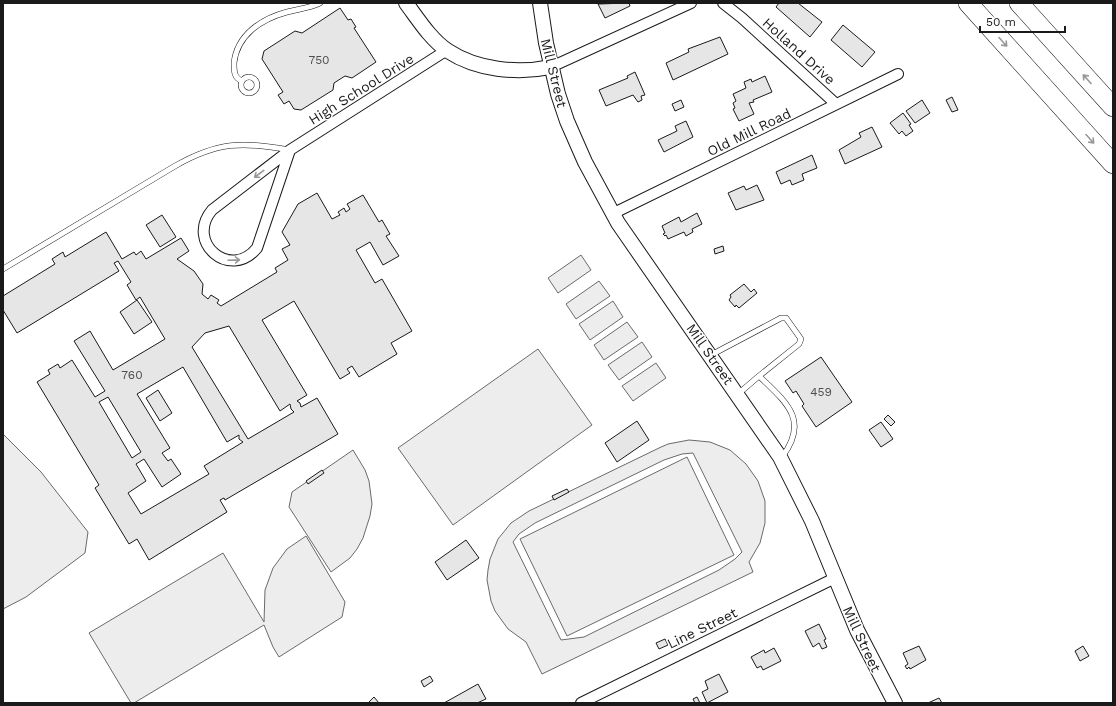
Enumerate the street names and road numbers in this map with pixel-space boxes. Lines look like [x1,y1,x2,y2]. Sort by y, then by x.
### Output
street label: Holland Drive [759,14,839,88]
street label: Mill Street [538,37,570,109]
street label: High School Drive [306,50,416,128]
street label: Old Mill Road [705,105,793,159]
street label: Mill Street [683,320,737,388]
street label: Line Street [664,604,740,652]
street label: Mill Street [840,604,884,675]

